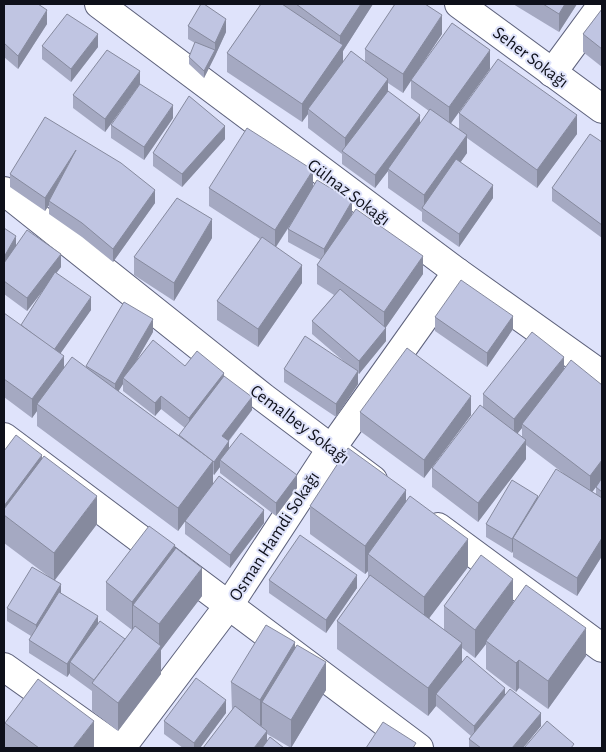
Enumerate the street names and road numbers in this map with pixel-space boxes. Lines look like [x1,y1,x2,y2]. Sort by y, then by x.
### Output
street label: Seher Sokağı [489,24,571,92]
street label: Gülnaz Sokağı [304,156,393,230]
street label: Cemalbey Sokağı [246,382,352,468]
street label: Osman Hamdi Sokağı [226,469,323,604]

